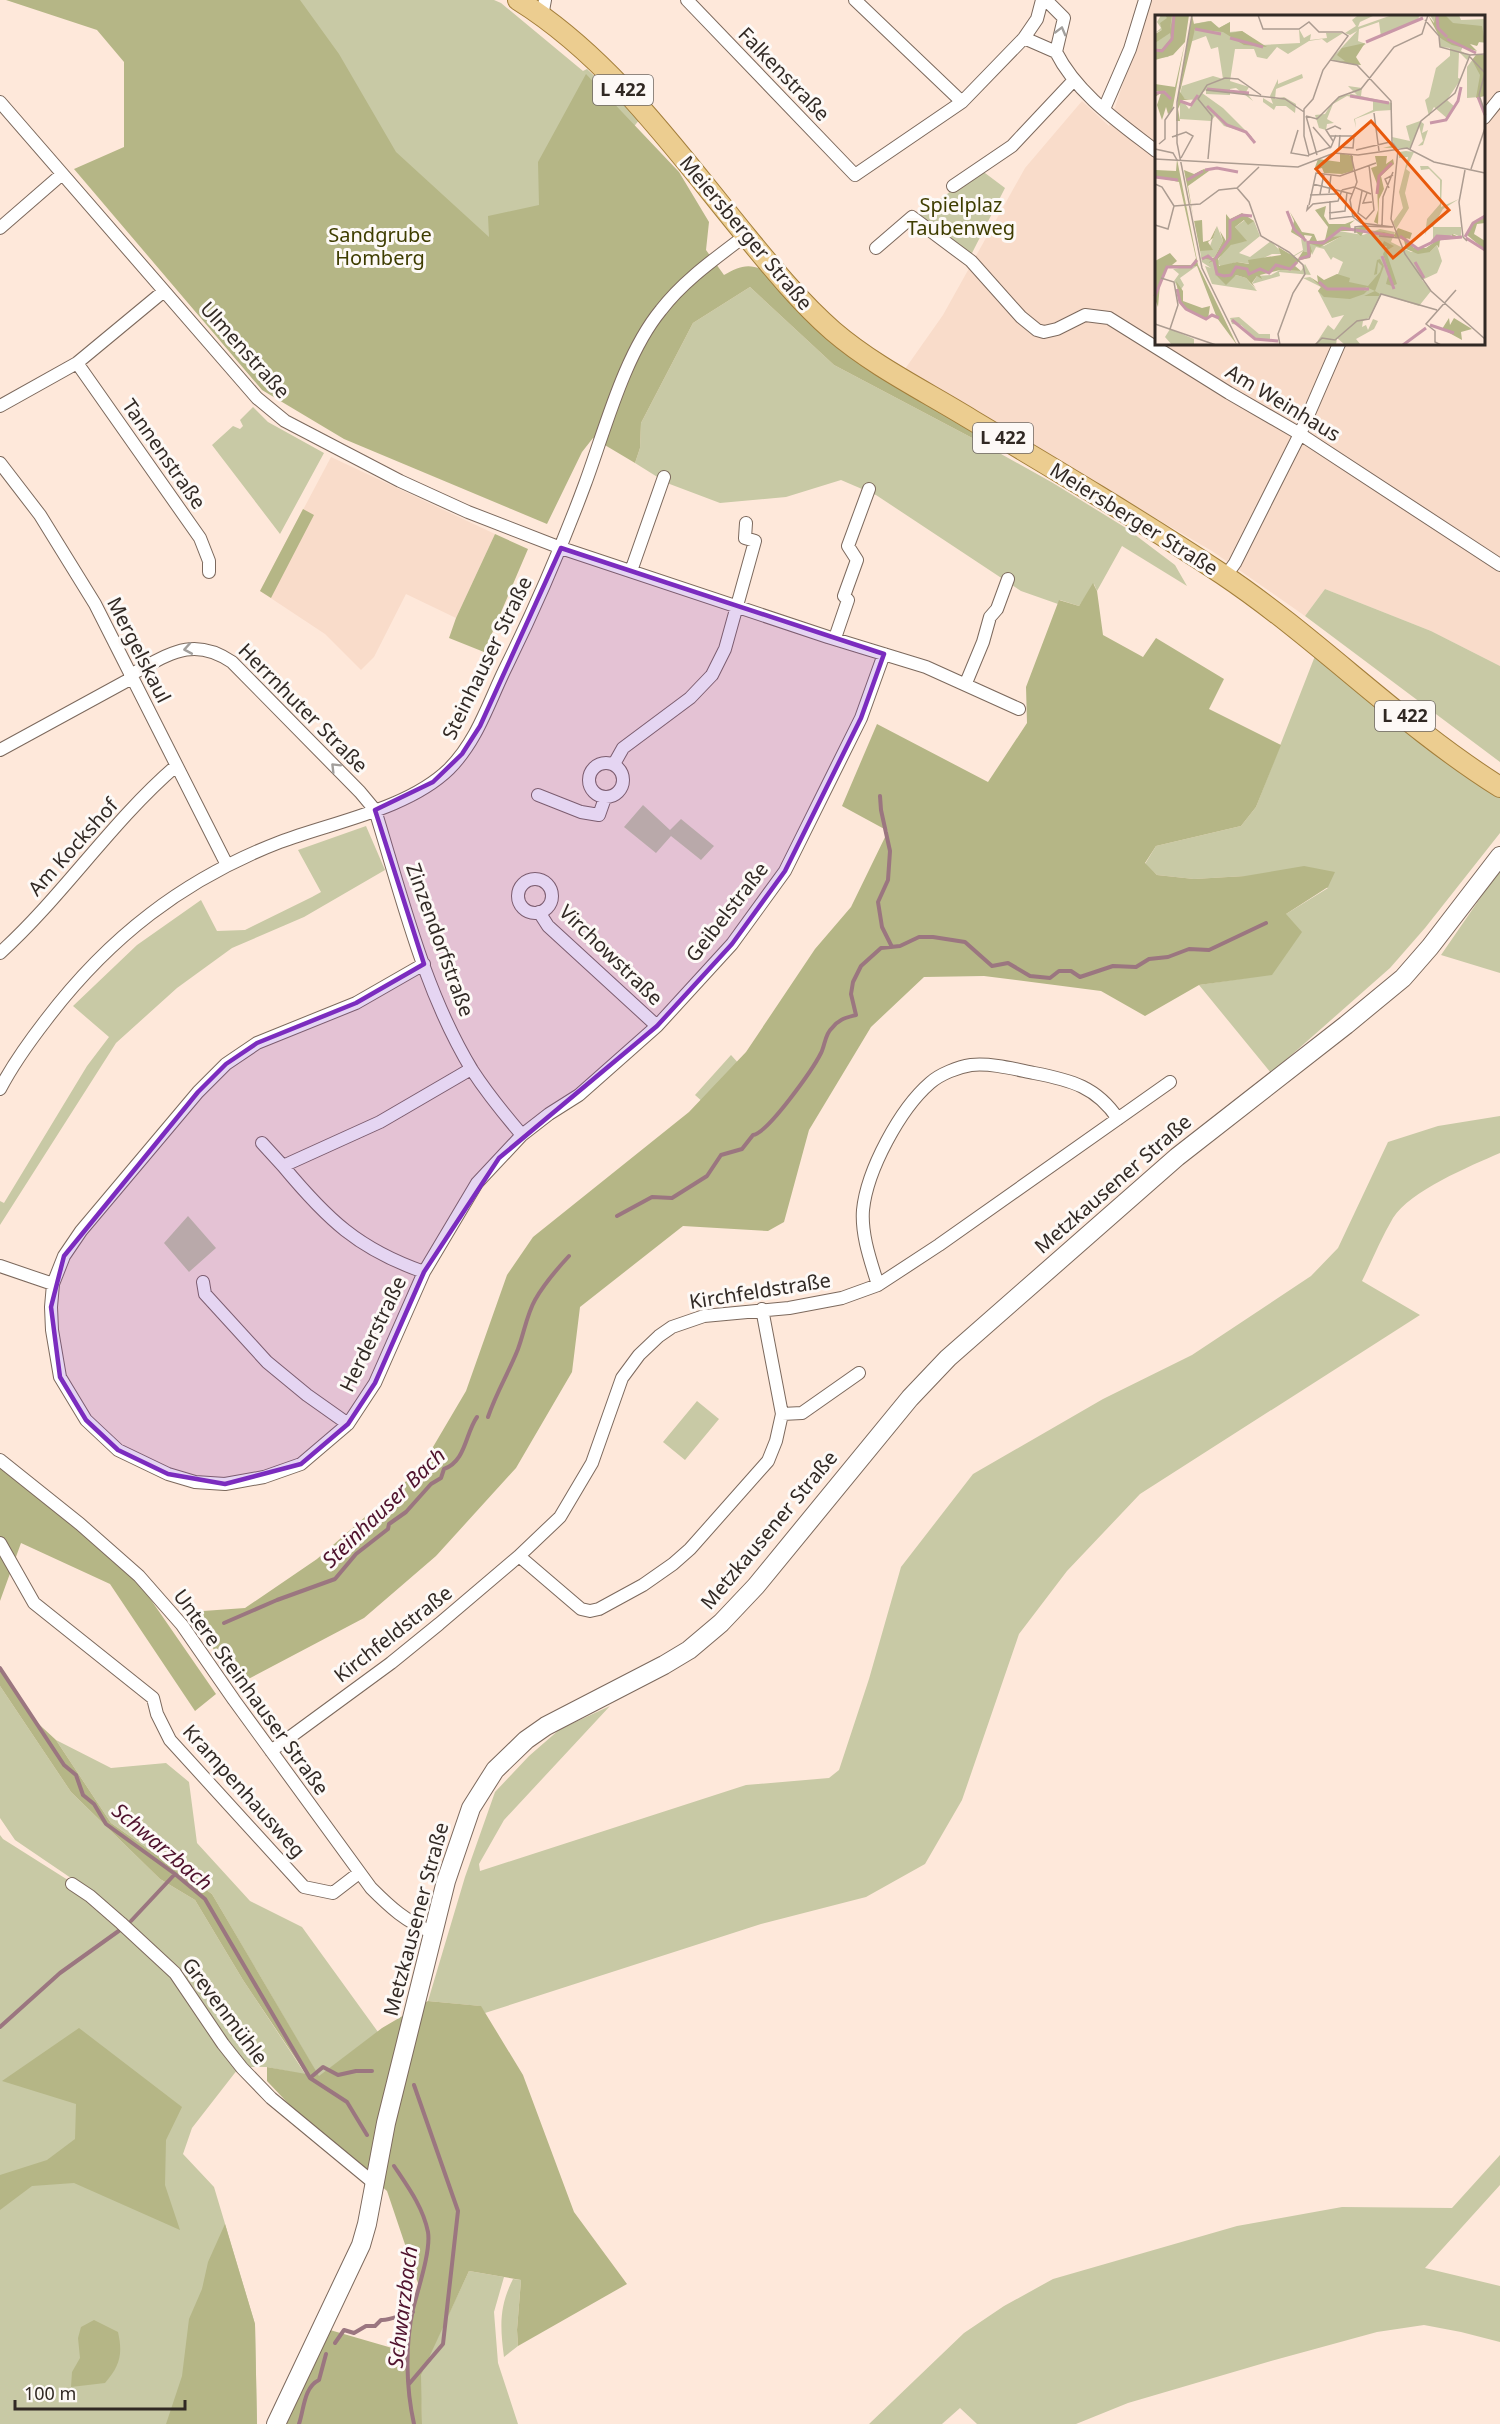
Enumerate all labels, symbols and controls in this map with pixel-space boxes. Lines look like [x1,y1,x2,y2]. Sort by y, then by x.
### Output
inset map [1155,15,1485,345]
street label: Falkenstraße [733,21,836,127]
one-way arrow [1054,26,1067,36]
road number: L 422 [593,75,653,105]
street label: Meiersberger Straße [674,150,819,315]
park label: Spielplaz Taubenweg [907,191,1015,241]
park label: Sandgrube Homberg [328,221,432,271]
street label: Ulmenstraße [195,295,296,404]
street label: Am Weinhaus [1221,358,1346,447]
street label: Tannenstraße [116,393,212,514]
road number: L 422 [973,423,1033,453]
street label: Meiersberger Straße [1045,456,1223,581]
street label: Steinhauser Straße [435,572,538,744]
street label: Mergelskaul [101,592,178,707]
street label: Herrnhuter Straße [233,637,374,778]
one-way arrow [183,642,193,655]
road number: L 422 [1375,701,1435,731]
one-way arrow [331,764,342,775]
street label: Am Kockshof [22,791,124,901]
street label: Geibelstraße [679,856,774,967]
street label: Zinzendorfstraße [400,859,481,1020]
street label: Virchowstraße [554,898,669,1011]
street label: Metzkausener Straße [1029,1108,1197,1259]
street label: Kirchfeldstraße [687,1266,833,1315]
street label: Herderstraße [333,1271,412,1396]
water label: Steinhauser Bach [316,1441,451,1573]
street label: Metzkausener Straße [694,1445,843,1615]
street label: Kirchfeldstraße [328,1579,457,1688]
street label: Untere Steinhauser Straße [168,1583,335,1800]
street label: Krampenhausweg [177,1718,312,1863]
water label: Schwarzbach [107,1796,219,1896]
street label: Metzkausener Straße [377,1819,454,2019]
street label: Grevenmühle [176,1952,274,2070]
water label: Schwarzbach [381,2244,423,2370]
scale bar [15,2373,184,2411]
text: 100 m [24,2381,76,2405]

